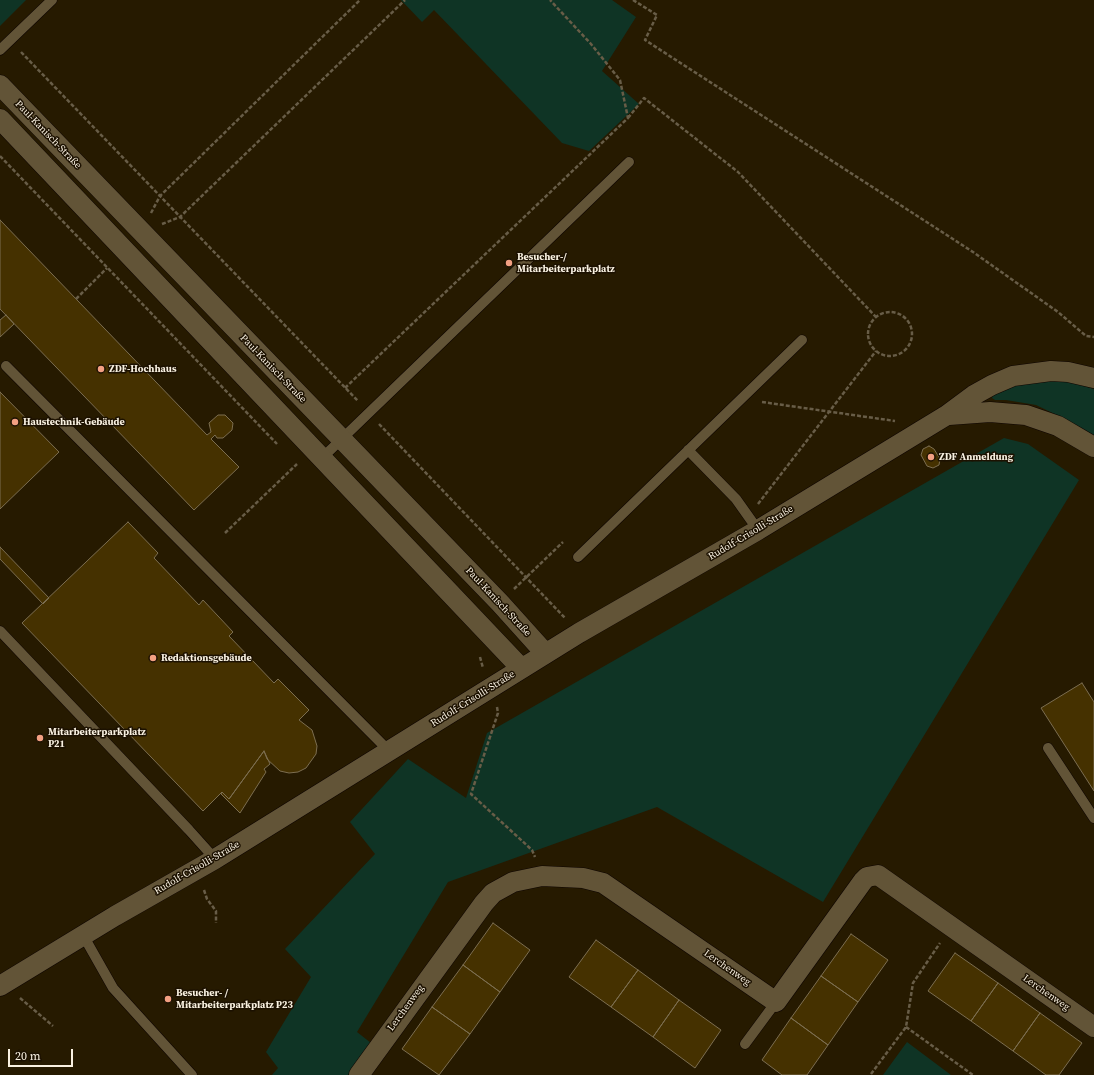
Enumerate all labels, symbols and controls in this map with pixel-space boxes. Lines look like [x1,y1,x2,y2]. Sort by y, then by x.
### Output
street label: Paul-Kanisch-Straße [12,98,84,172]
place label: Besucher-/ Mitarbeiterparkplatz [517,251,615,274]
marker: Besucher-/ Mitarbeiterparkplatz [504,258,514,268]
street label: Paul-Kanisch-Straße [237,332,309,406]
place label: ZDF-Hochhaus [109,363,176,375]
marker: ZDF-Hochhaus [96,364,106,374]
place label: Haustechnik-Gebäude [23,416,125,428]
marker: Haustechnik-Gebäude [10,417,20,427]
place label: ZDF Anmeldung [939,451,1013,463]
marker: ZDF Anmeldung [926,452,936,462]
street label: Rudolf-Crisolli-Straße [706,503,796,563]
street label: Paul-Kanisch-Straße [463,565,533,639]
place label: Redaktionsgebäude [161,652,252,664]
marker: Redaktionsgebäude [148,653,158,663]
street label: Rudolf-Crisolli-Straße [429,668,517,730]
place label: Mitarbeiterparkplatz P21 [48,726,146,750]
marker: Mitarbeiterparkplatz P21 [35,733,45,743]
street label: Rudolf-Crisolli-Straße [152,839,242,897]
street label: Lerchenweg [701,947,753,989]
street label: Lerchenweg [1020,972,1072,1014]
street label: Lerchenweg [385,982,427,1034]
place label: Besucher- / Mitarbeiterparkplatz P23 [176,987,293,1010]
marker: Besucher- / Mitarbeiterparkplatz P23 [163,994,173,1004]
scale bar [10,1041,75,1067]
text: 20 m [15,1048,41,1064]

